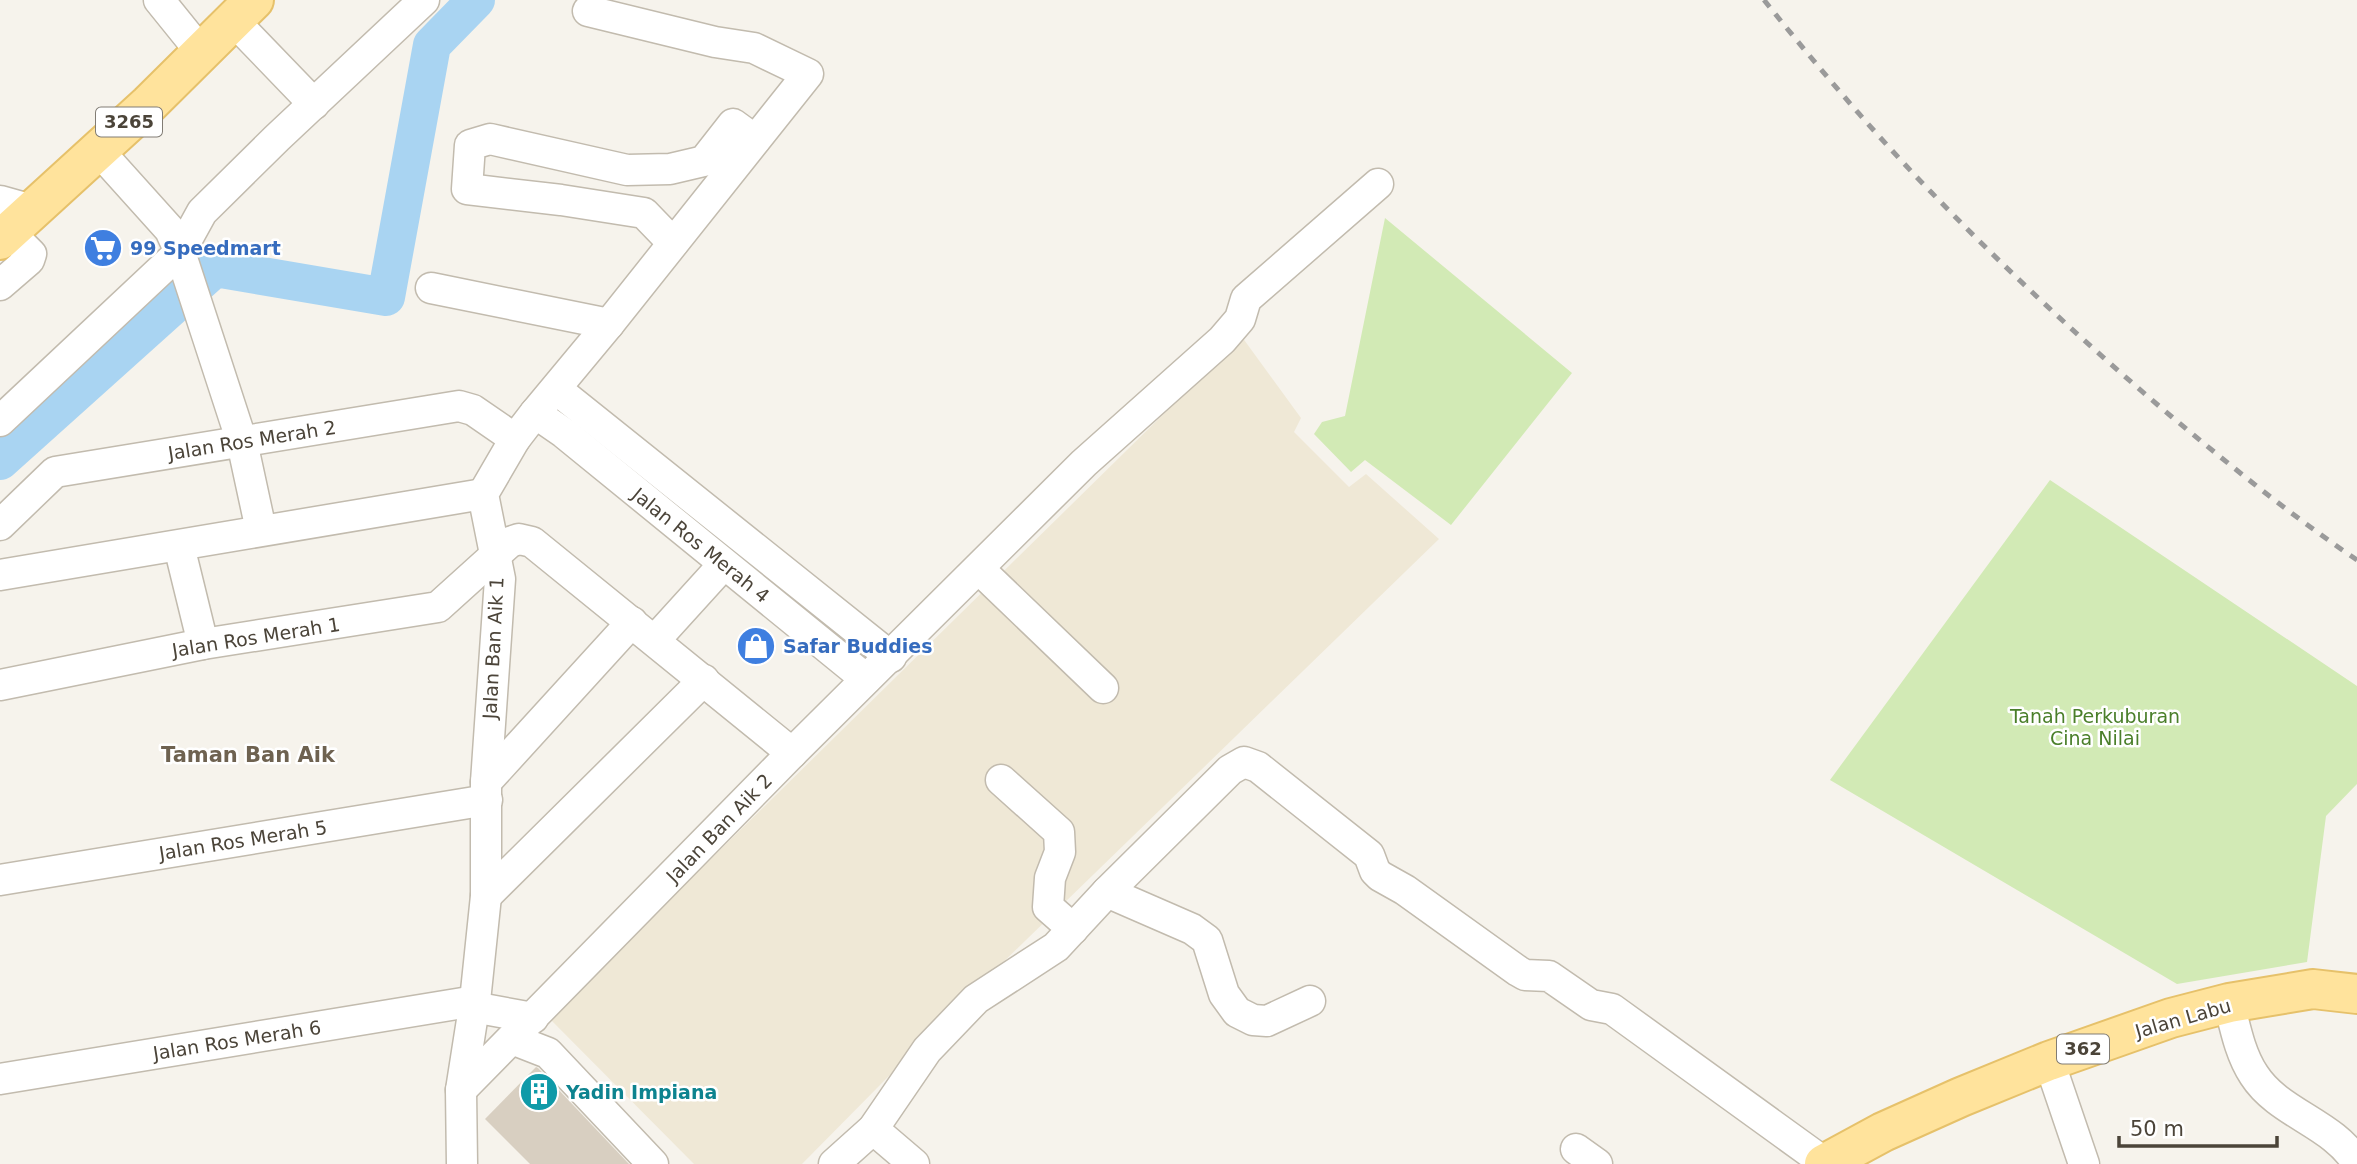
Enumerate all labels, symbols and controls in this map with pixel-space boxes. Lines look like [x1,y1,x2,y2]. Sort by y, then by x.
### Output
road number: 3265 [96,107,162,136]
supermarket icon: 99 Speedmart [82,227,124,269]
place label: 99 Speedmart [130,237,281,259]
street label: Jalan Ros Merah 2 [165,416,338,464]
street label: Jalan Ros Merah 4 [627,482,774,607]
street label: Jalan Ban Aik 1 [478,576,508,721]
street label: Jalan Ros Merah 1 [169,613,342,661]
shop icon: Safar Buddies [735,625,777,667]
place label: Safar Buddies [783,635,933,657]
park label: Tanah Perkuburan Cina Nilai [2009,705,2180,749]
district label: Taman Ban Aik [161,743,336,767]
street label: Jalan Ban Aik 2 [661,769,776,888]
street label: Jalan Ros Merah 5 [156,816,329,864]
street label: Jalan Labu [2132,994,2233,1042]
street label: Jalan Ros Merah 6 [150,1016,323,1064]
road number: 362 [2057,1034,2109,1064]
building icon: Yadin Impiana [518,1071,560,1113]
place label: Yadin Impiana [565,1081,717,1103]
scale bar [2119,1104,2276,1148]
text: 50 m [2130,1117,2184,1141]

